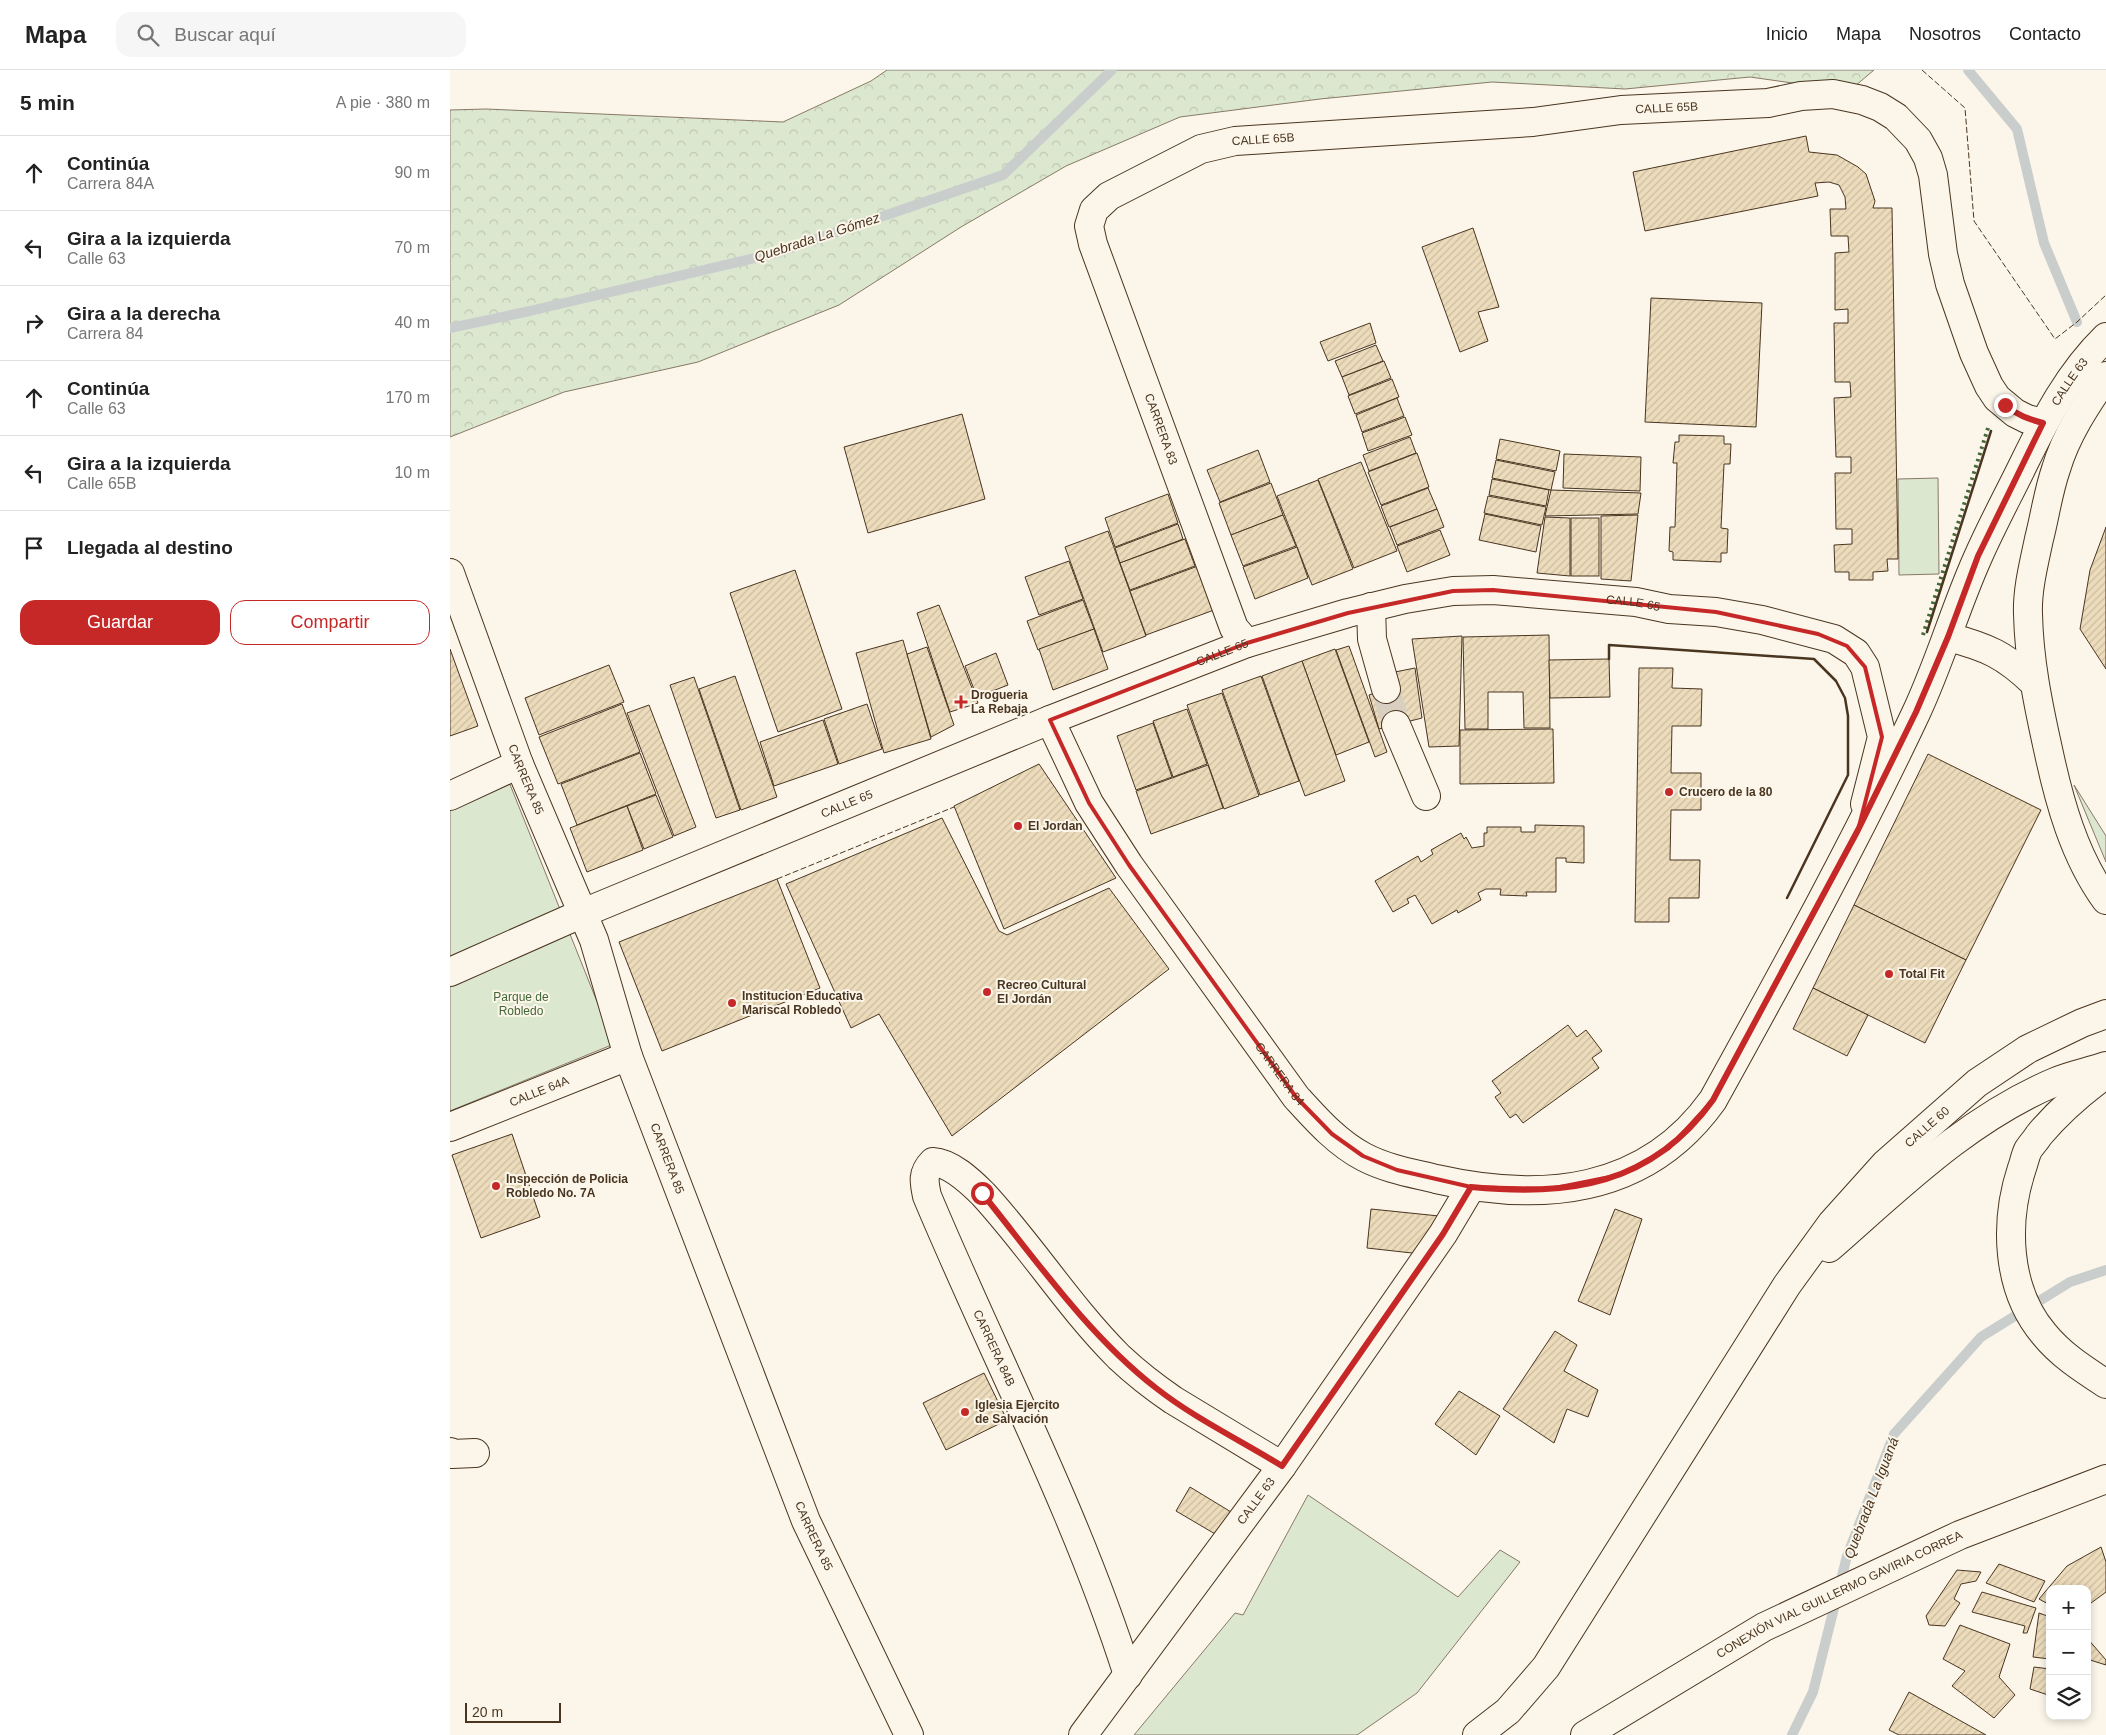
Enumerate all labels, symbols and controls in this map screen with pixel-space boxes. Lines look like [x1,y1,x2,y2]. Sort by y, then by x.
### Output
search box [116,12,466,57]
text: Mapa [25,21,86,48]
icon: search [134,21,162,49]
text: Buscar aquí [174,24,276,45]
text: Inicio [1766,24,1808,44]
text: Mapa [1836,24,1881,44]
text: Nosotros [1909,24,1981,44]
text: Contacto [2009,24,2081,44]
text: 5 min [20,91,75,114]
text: A pie · 380 m [336,94,430,111]
street label: CALLE 65B [1635,99,1698,116]
street label: CALLE 65B [1231,130,1295,148]
text: Continúa [67,153,149,174]
icon: ahead [20,159,48,187]
text: 90 m [394,164,430,181]
text: Carrera 84A [67,175,154,192]
water label: Quebrada La Gómez [752,209,882,265]
text: Gira a la izquierda [67,228,231,249]
icon: left [20,234,48,262]
text: 70 m [394,239,430,256]
text: Calle 63 [67,250,126,267]
text: Gira a la derecha [67,303,220,324]
icon: right [20,309,48,337]
text: 40 m [394,314,430,331]
text: Carrera 84 [67,325,143,342]
street label: CALLE 63 [2048,355,2091,408]
text: Continúa [67,378,149,399]
icon: ahead [20,384,48,412]
text: 170 m [386,389,430,406]
street label: CARRERA 83 [1142,392,1180,467]
route end [1994,394,2017,417]
text: Calle 63 [67,400,126,417]
text: Gira a la izquierda [67,453,231,474]
icon: left [20,459,48,487]
text: 10 m [394,464,430,481]
text: Calle 65B [67,475,136,492]
icon: arrive [20,534,48,562]
text: Llegada al destino [67,537,233,558]
street label: CALLE 65 [1605,593,1662,614]
button: Guardar [20,600,220,645]
button: Compartir [230,600,430,645]
street label: CALLE 65 [1194,636,1251,669]
place label: Drogueria La Rebaja [971,688,1028,716]
marker: Drogueria La Rebaja [955,696,967,708]
street label: CARRERA 85 [505,742,547,817]
place label: Crucero de la 80 [1679,785,1773,799]
marker: Crucero de la 80 [1663,786,1675,798]
street label: CALLE 65 [819,787,875,821]
place label: El Jordan [1028,819,1083,833]
marker: El Jordan [1012,820,1024,832]
place label: Total Fit [1899,967,1945,981]
marker: Total Fit [1883,968,1895,980]
place label: Recreo Cultural El Jordán [997,978,1086,1006]
marker: Recreo Cultural El Jordán [981,986,993,998]
place label: Institucion Educativa Mariscal Robledo [742,989,863,1017]
park label: Parque de Robledo [493,990,549,1018]
marker: Institucion Educativa Mariscal Robledo [726,997,738,1009]
street label: CARRERA 84 [1252,1040,1308,1109]
street label: CALLE 64A [507,1073,571,1110]
street label: CALLE 60 [1902,1103,1953,1150]
street label: CARRERA 85 [647,1121,687,1196]
place label: Inspección de Policia Robledo No. 7A [506,1172,628,1200]
marker: Inspección de Policia Robledo No. 7A [490,1180,502,1192]
route start [971,1182,994,1205]
street label: CARRERA 84B [970,1308,1018,1388]
place label: Iglesia Ejercito de Salvación [975,1398,1060,1426]
marker: Iglesia Ejercito de Salvación [959,1406,971,1418]
water label: Quebrada La Iguaná [1841,1435,1902,1561]
street label: CALLE 63 [1234,1475,1278,1527]
street label: CARRERA 85 [792,1499,836,1573]
street label: CONEXIÓN VIAL GUILLERMO GAVIRIA CORREA [1714,1528,1964,1661]
map controls [2046,1585,2091,1720]
button: + [2046,1585,2091,1630]
button: − [2046,1630,2091,1675]
button: layers [2046,1675,2091,1720]
scale bar [465,1700,561,1723]
text: 20 m [472,1704,503,1720]

